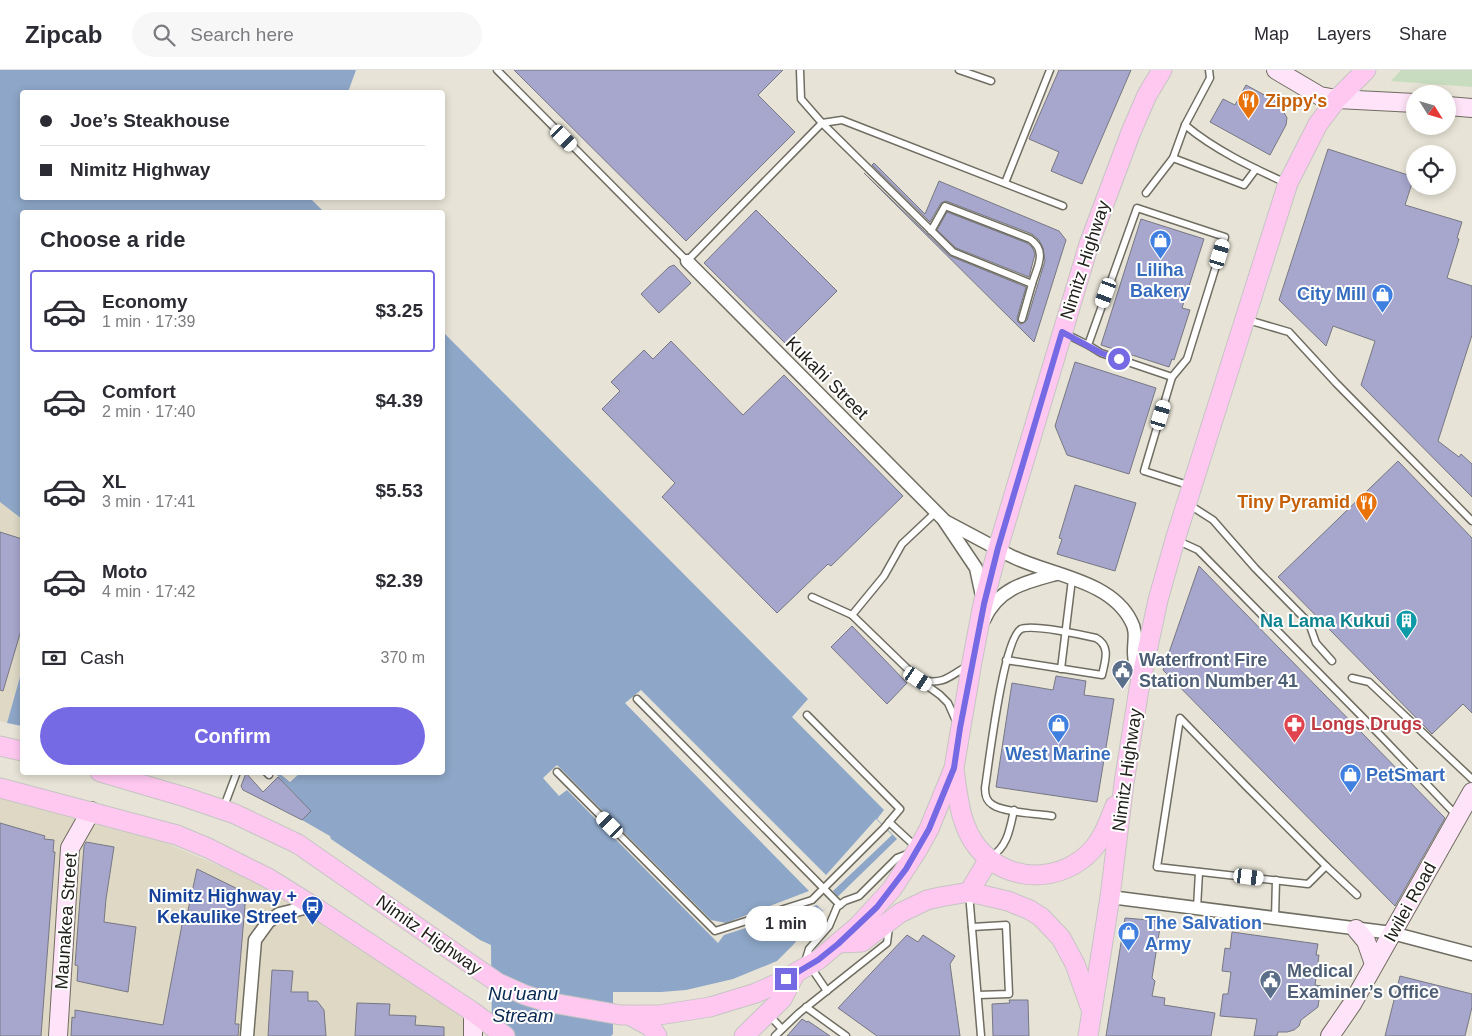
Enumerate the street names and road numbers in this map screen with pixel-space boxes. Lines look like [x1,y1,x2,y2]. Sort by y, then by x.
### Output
street label: Nimitz Highway [1056,198,1114,322]
street label: Kukahi Street [782,333,872,423]
street label: Nimitz Highway [1108,707,1146,833]
street label: Maunakea Street [51,852,81,990]
street label: Iwilei Road [1380,859,1440,945]
street label: Nimitz Highway [372,891,486,979]

